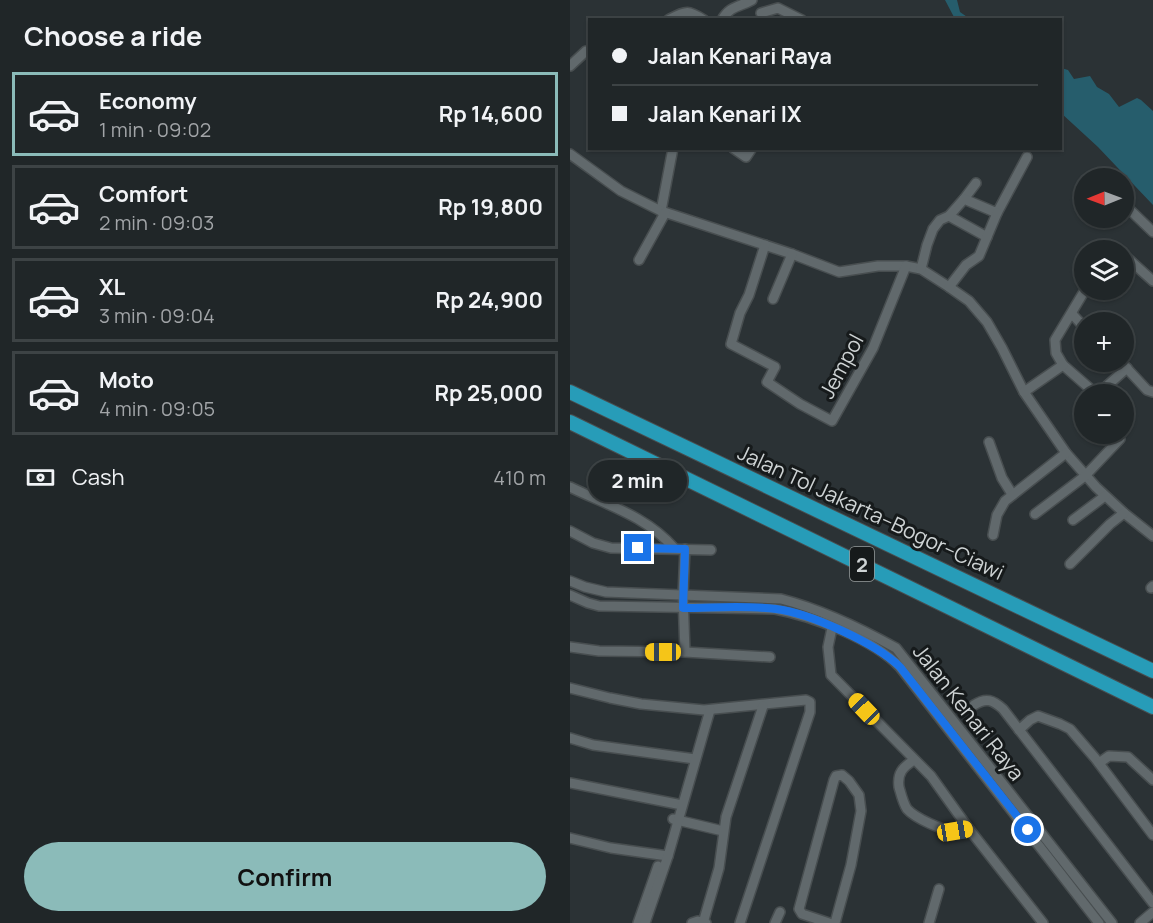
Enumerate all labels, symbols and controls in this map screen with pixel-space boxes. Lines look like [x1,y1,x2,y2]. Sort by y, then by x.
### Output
text: Choose a ride [24,17,202,54]
text: Jalan Kenari Raya [648,41,832,71]
text: Economy [99,86,197,116]
icon: car [27,87,81,141]
text: Rp 14,600 [439,99,543,129]
text: Jalan Kenari IX [648,99,801,129]
text: 1 min · 09:02 [99,116,211,143]
north arrow [1074,168,1134,228]
map controls [1074,168,1134,444]
text: Comfort [99,179,188,209]
icon: car [27,180,81,234]
text: Rp 19,800 [438,192,543,222]
text: 2 min · 09:03 [99,209,214,236]
button: layers [1074,240,1134,300]
text: XL [99,272,125,302]
icon: car [27,273,81,327]
text: Rp 24,900 [436,285,543,315]
text: 3 min · 09:04 [99,302,215,329]
button: + [1074,312,1134,372]
street label: Jempol [812,329,870,403]
text: Moto [99,365,154,395]
icon: car [27,366,81,420]
text: Rp 25,000 [434,378,543,408]
button: − [1074,384,1134,444]
text: 4 min · 09:05 [99,395,215,422]
street label: Jalan Tol Jakarta–Bogor–Ciawi [733,438,1009,586]
icon: cash [24,461,57,494]
callout: 2 min [589,461,688,503]
text: Cash [72,462,125,492]
text: 410 m [493,464,546,491]
text: 2 min [611,467,664,494]
route end [624,534,651,561]
road number: 2 [850,547,874,581]
street label: Jalan Kenari Raya [907,638,1031,786]
car [645,643,681,661]
car [845,690,883,728]
route start [1014,816,1041,843]
car [936,819,974,843]
button: Confirm [24,842,546,911]

